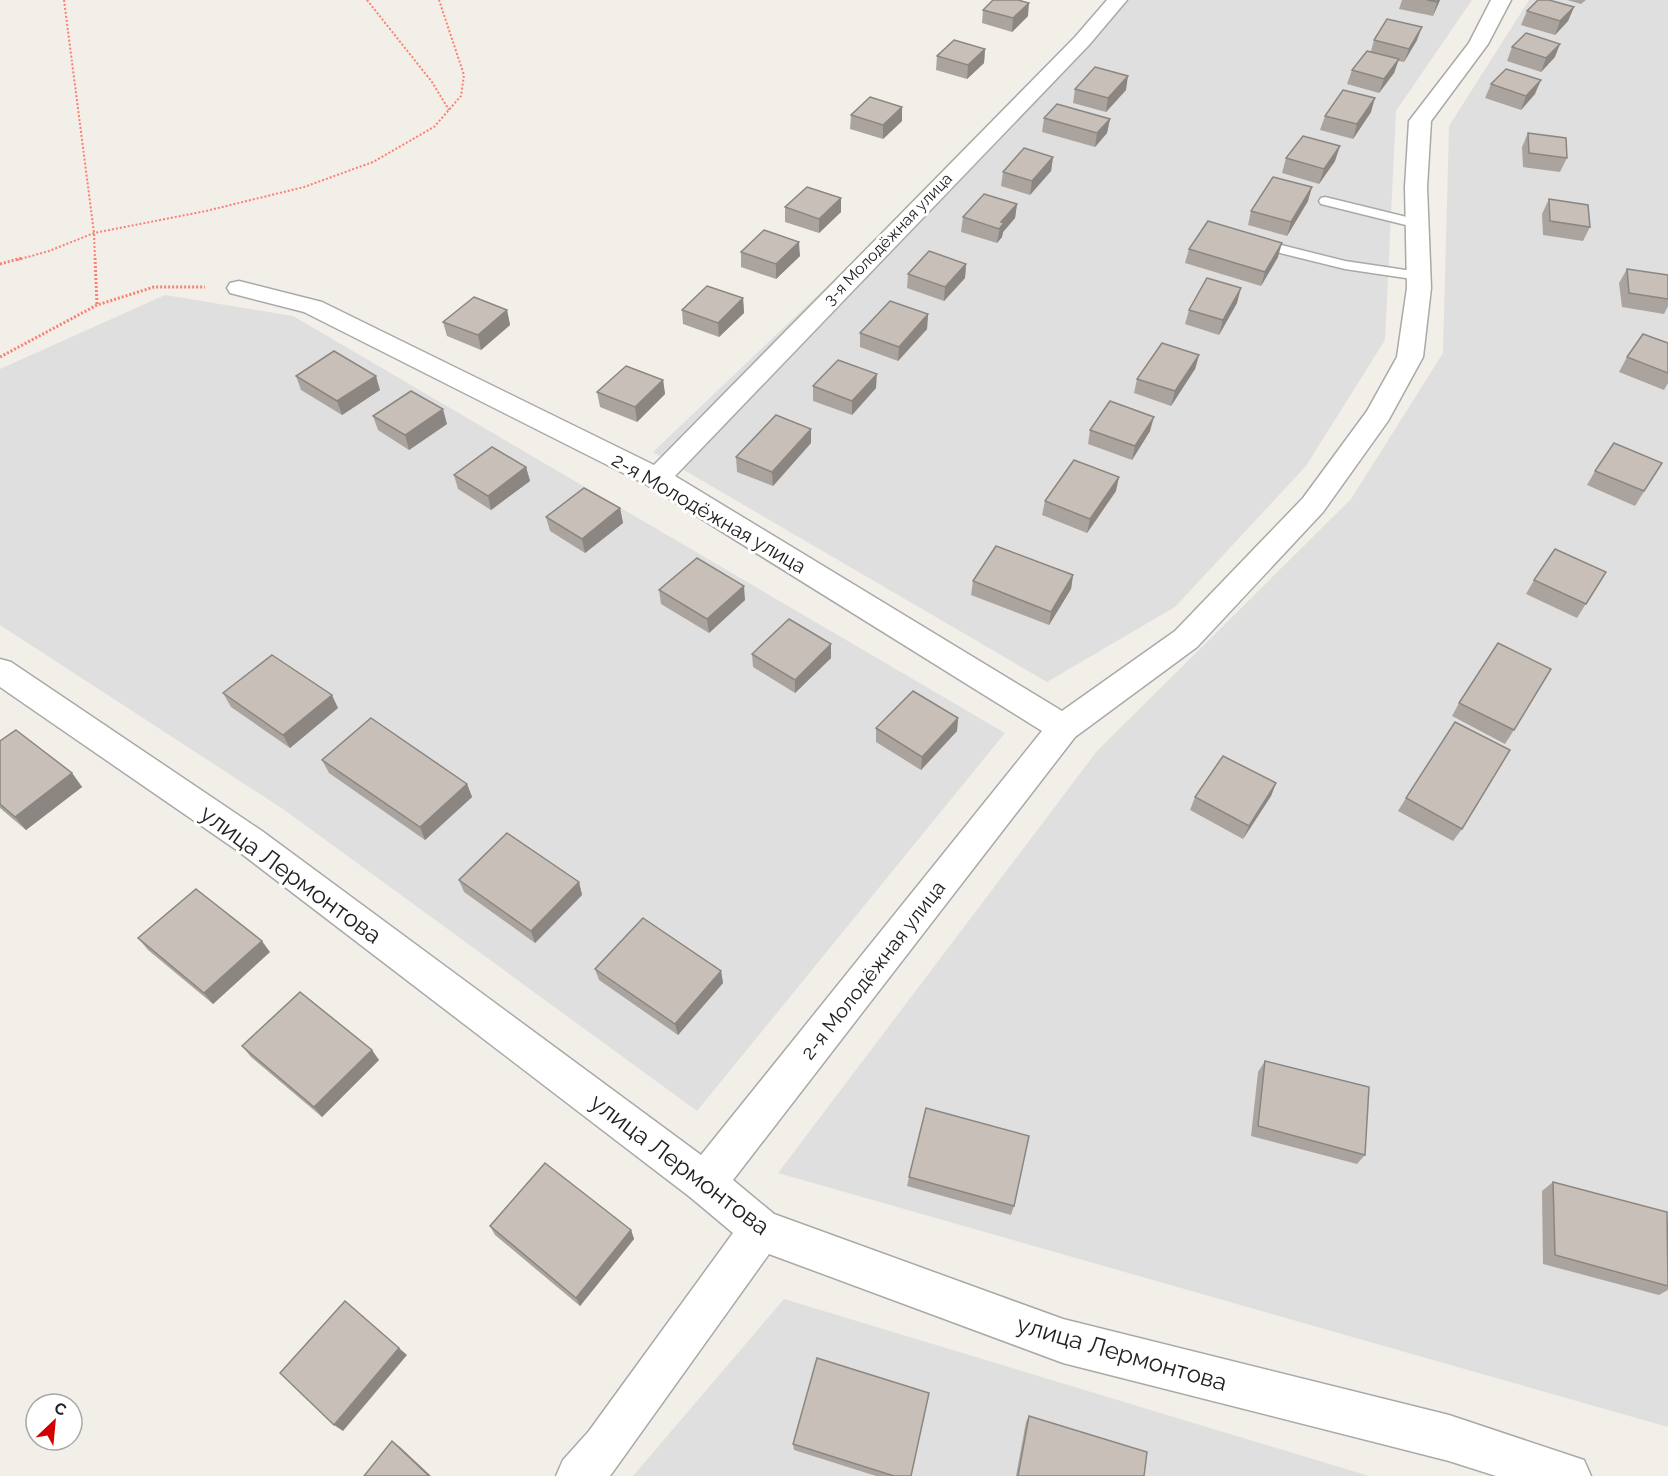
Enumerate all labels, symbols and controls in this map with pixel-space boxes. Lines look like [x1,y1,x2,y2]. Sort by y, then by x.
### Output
street label: 3-я Молодёжная улица [820,169,956,309]
street label: 2-я Молодёжная улица [608,448,810,578]
street label: улица Лермонтова [195,798,387,950]
street label: 2-я Молодёжная улица [796,876,950,1064]
street label: улица Лермонтова [585,1087,775,1241]
street label: улица Лермонтова [1014,1309,1230,1397]
north arrow [24,1392,84,1452]
text: С [51,1398,69,1420]

